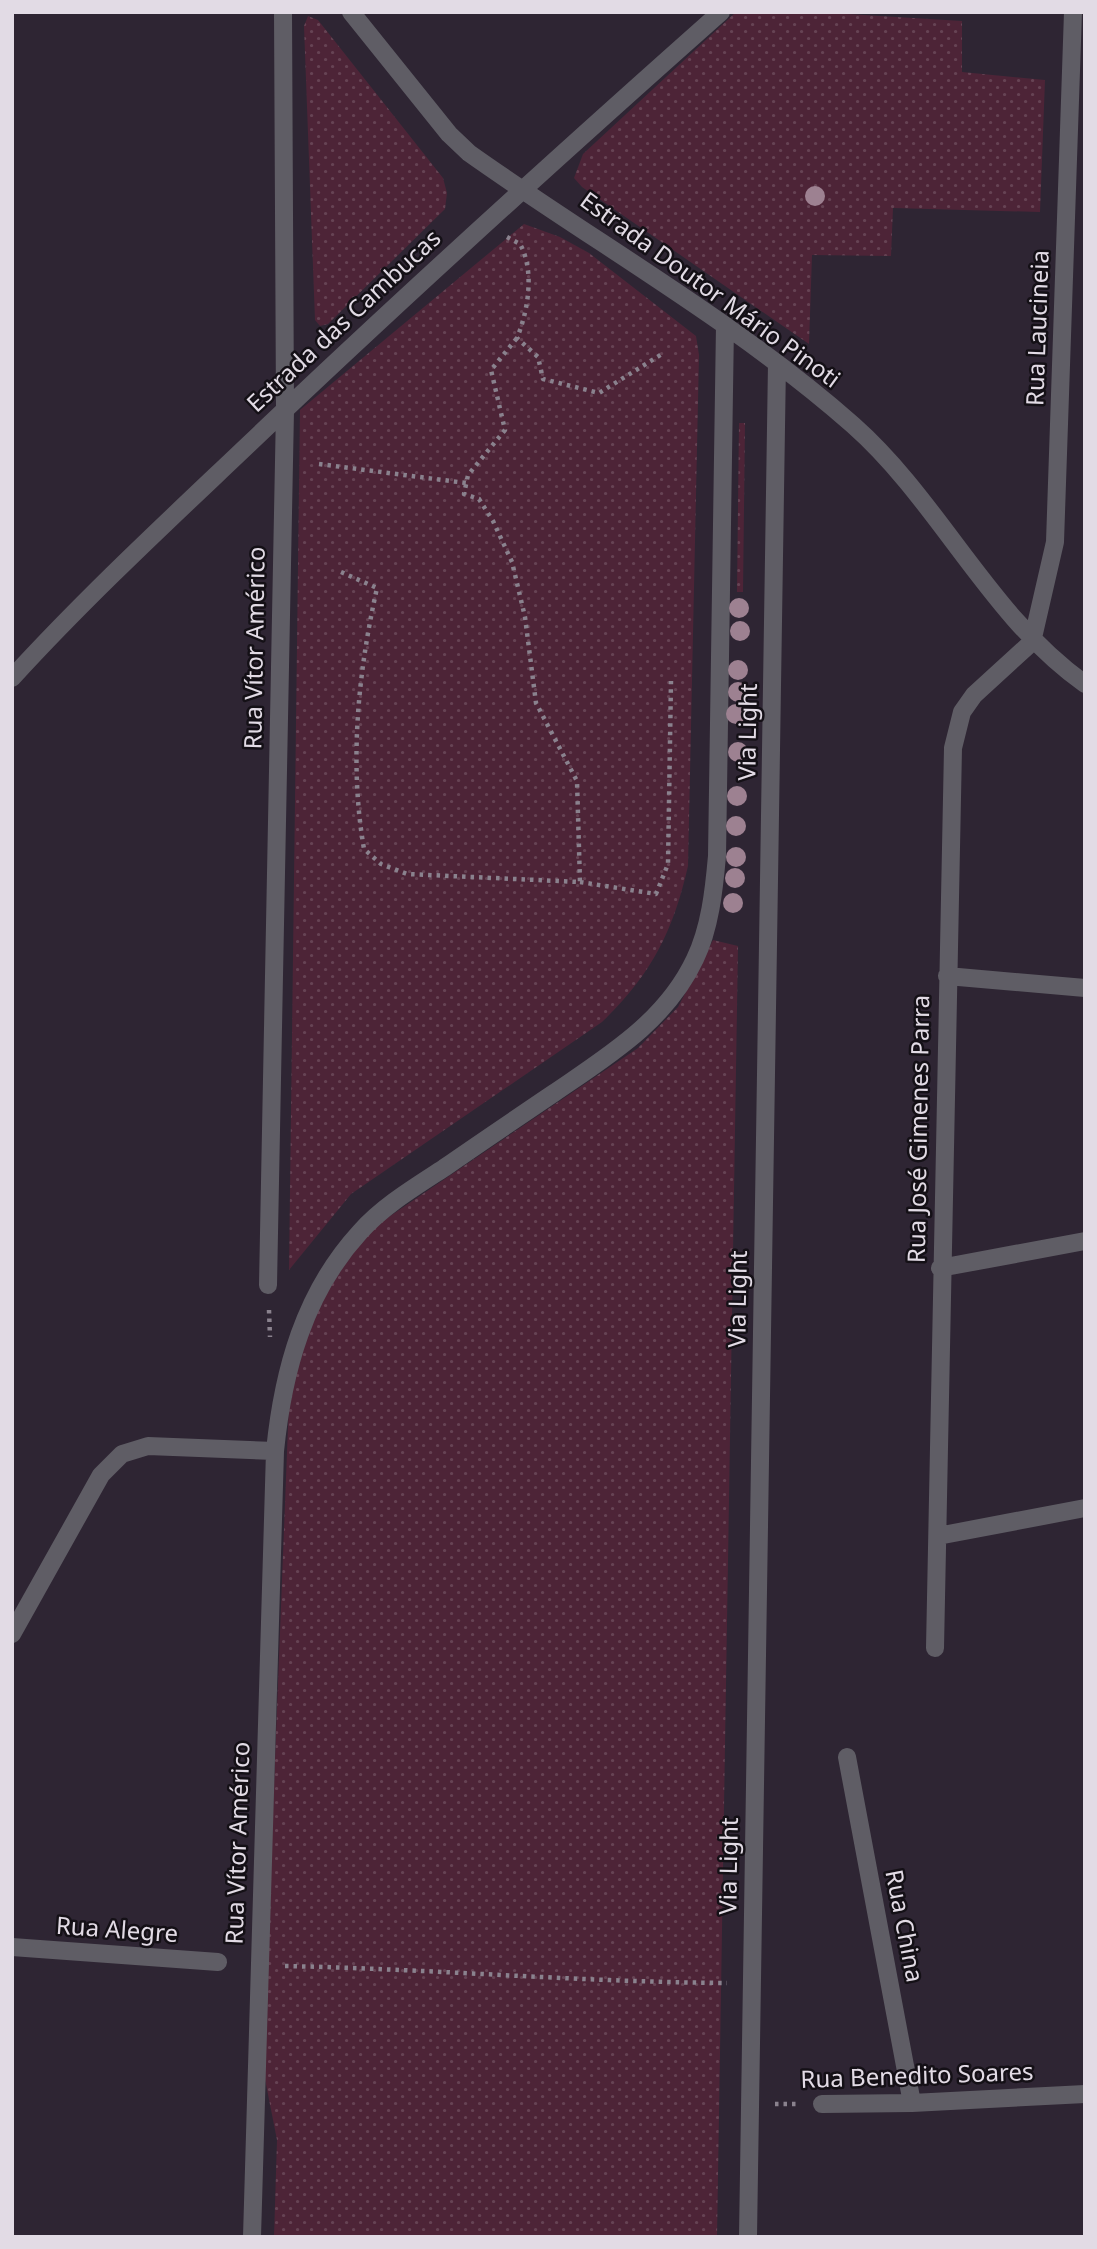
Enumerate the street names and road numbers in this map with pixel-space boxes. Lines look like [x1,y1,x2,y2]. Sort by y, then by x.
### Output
street label: Estrada Doutor Mário Pinoti [574,183,848,394]
street label: Estrada das Cambucas [239,221,447,419]
street label: Rua Laucineia [1017,249,1056,407]
street label: Rua Vítor Américo [235,546,272,750]
street label: Via Light [729,683,764,781]
street label: Rua José Gimenes Parra [899,995,936,1263]
street label: Via Light [719,1250,754,1348]
street label: Rua Vítor Américo [216,1741,257,1945]
street label: Via Light [710,1817,745,1915]
street label: Rua China [878,1867,933,1985]
street label: Rua Alegre [55,1908,179,1949]
street label: Rua Benedito Soares [800,2054,1034,2095]

